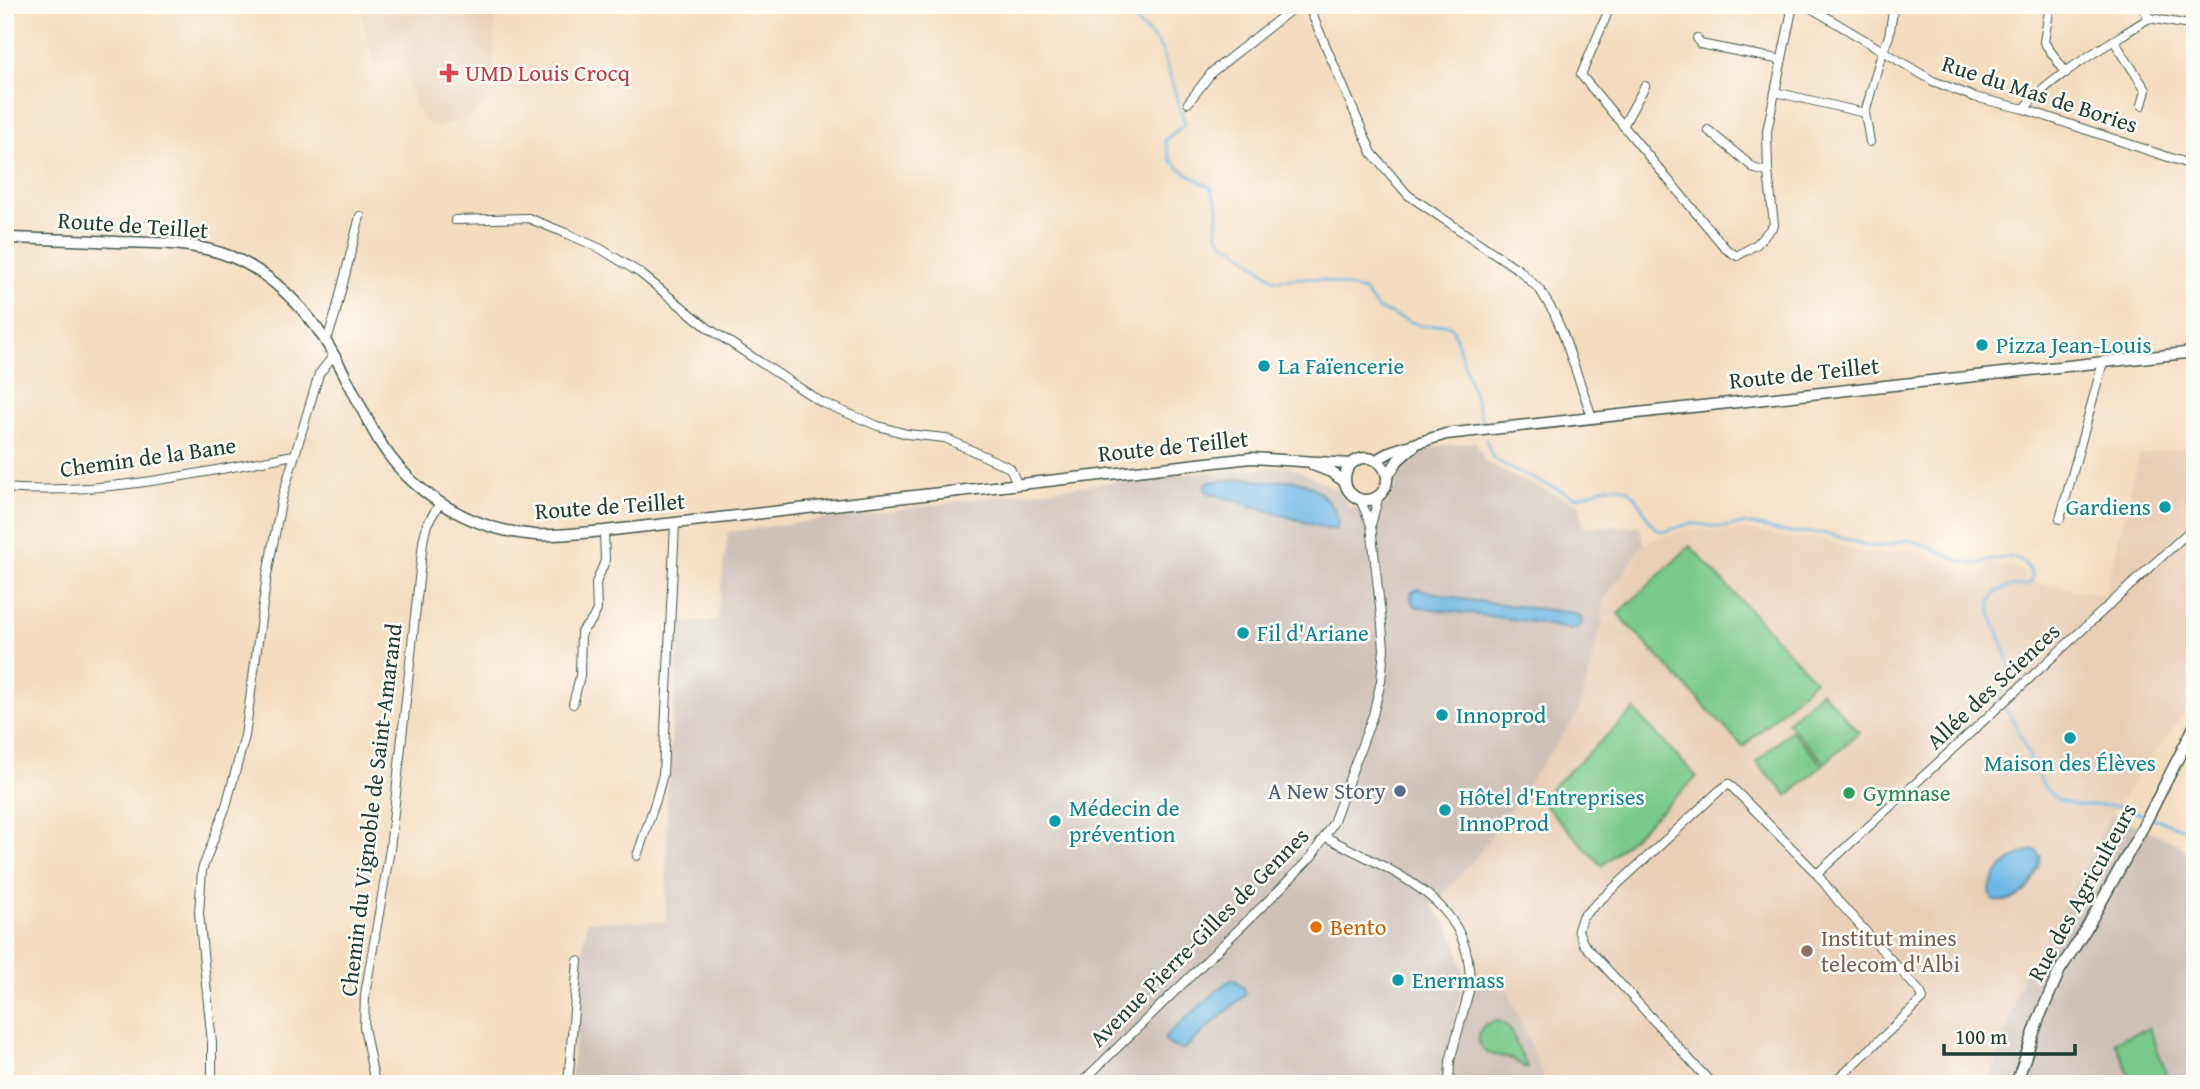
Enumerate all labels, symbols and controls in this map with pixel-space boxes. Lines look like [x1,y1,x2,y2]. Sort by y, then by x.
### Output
street label: Rue du Mas de Bories [1938,46,2142,141]
place label: UMD Louis Crocq [465,56,630,89]
marker: UMD Louis Crocq [439,63,459,83]
street label: Route de Teillet [57,203,209,246]
place label: Pizza Jean-Louis [1996,328,2152,361]
marker: Pizza Jean-Louis [1974,337,1990,353]
street label: Route de Teillet [1727,348,1881,397]
place label: La Faïencerie [1278,349,1404,382]
marker: La Faïencerie [1256,358,1272,374]
street label: Route de Teillet [1096,421,1250,470]
street label: Chemin de la Bane [58,428,238,485]
street label: Route de Teillet [534,484,686,527]
place label: Gardiens [2066,490,2151,523]
marker: Gardiens [2157,499,2173,515]
street label: Allée des Sciences [1918,615,2067,757]
place label: Fil d'Ariane [1257,616,1369,649]
street label: Chemin du Vignoble de Saint-Amarand [331,621,410,998]
marker: Fil d'Ariane [1235,625,1251,641]
place label: Innoprod [1456,698,1547,731]
marker: Innoprod [1434,707,1450,723]
marker: Maison des Élèves [2062,730,2078,746]
place label: Maison des Élèves [1984,746,2156,779]
place label: A New Story [1268,774,1387,807]
place label: Gymnase [1863,776,1951,809]
place label: Hôtel d'Entreprises InnoProd [1459,780,1645,839]
marker: A New Story [1392,783,1408,799]
marker: Gymnase [1841,785,1857,801]
place label: Médecin de prévention [1069,791,1179,850]
street label: Rue des Agriculteurs [2019,797,2144,987]
marker: Hôtel d'Entreprises InnoProd [1437,802,1453,818]
marker: Médecin de prévention [1047,813,1063,829]
street label: Avenue Pierre-Gilles de Gennes [1081,819,1316,1054]
place label: Bento [1330,910,1387,943]
marker: Bento [1308,919,1324,935]
place label: Institut mines telecom d'Albi [1821,921,1960,980]
marker: Institut mines telecom d'Albi [1799,943,1815,959]
place label: Enermass [1412,963,1505,996]
marker: Enermass [1390,972,1406,988]
scale bar [1944,1012,2076,1056]
text: 100 m [1955,1021,2007,1052]

